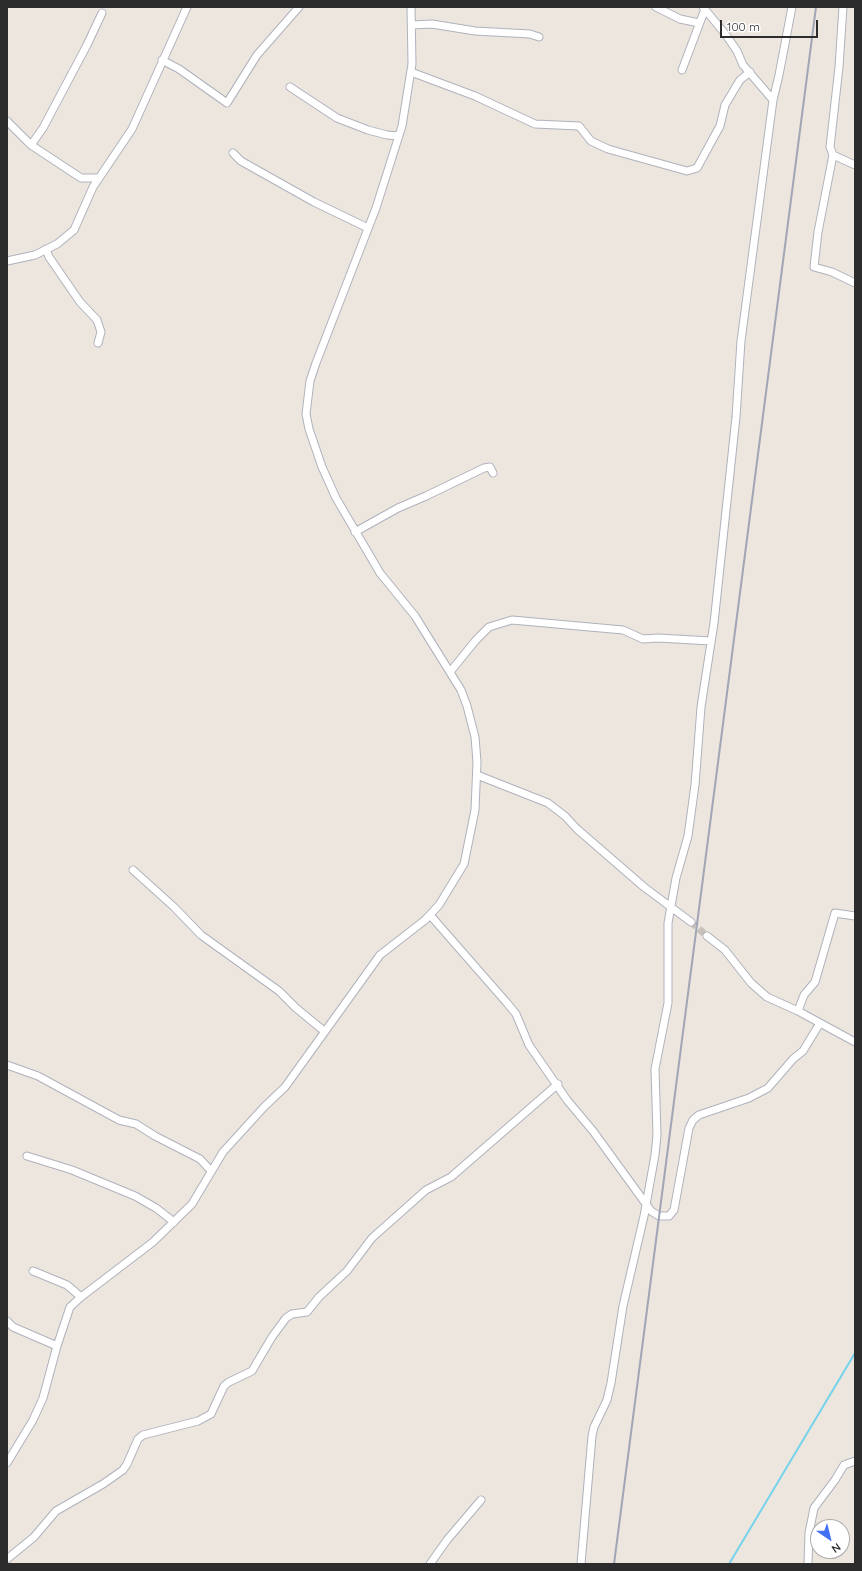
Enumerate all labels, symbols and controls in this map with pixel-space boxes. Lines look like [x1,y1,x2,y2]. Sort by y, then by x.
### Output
scale bar [722,12,820,38]
text: 100 m [727,19,760,34]
north arrow [810,1519,850,1559]
text: N [829,1540,844,1556]

